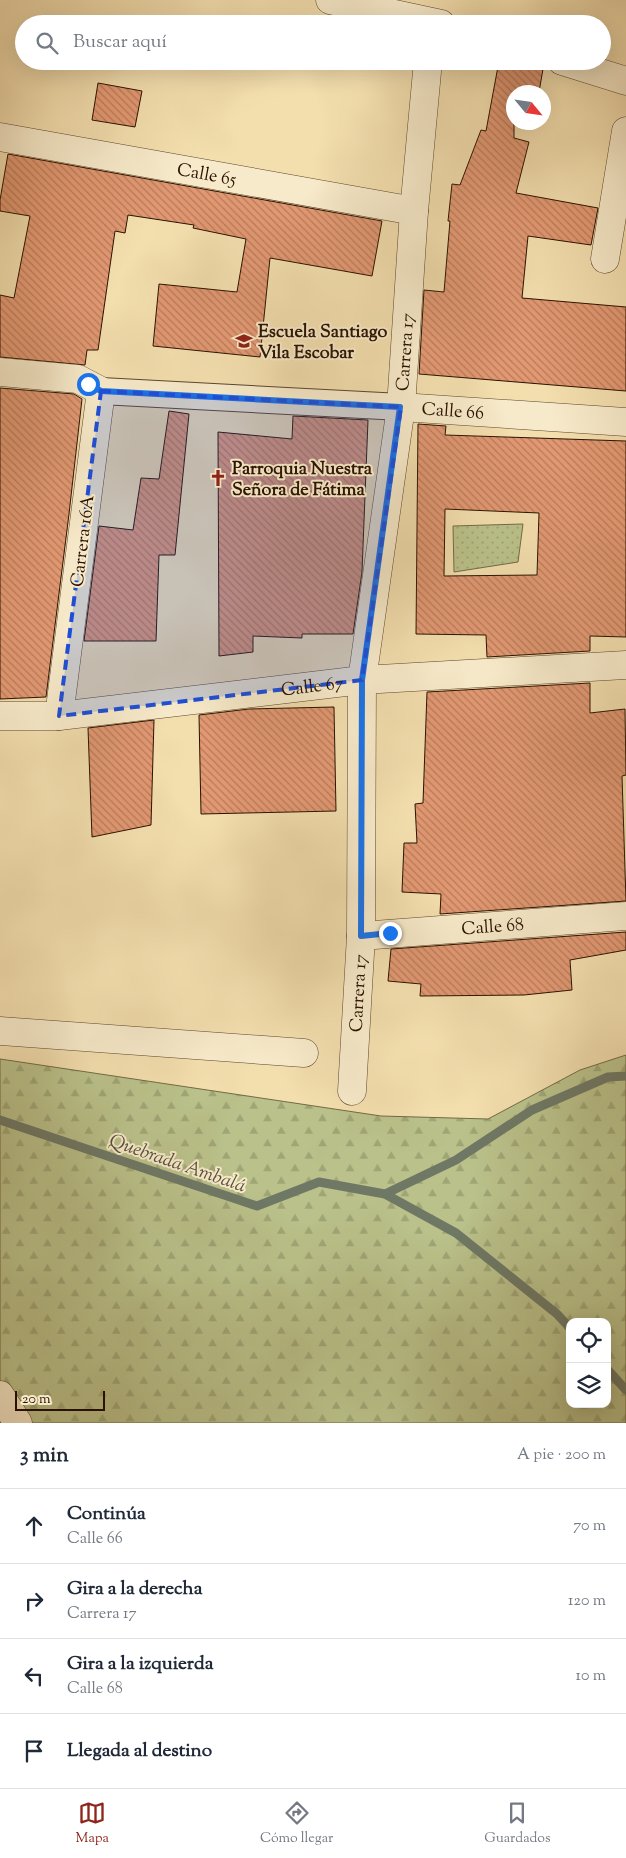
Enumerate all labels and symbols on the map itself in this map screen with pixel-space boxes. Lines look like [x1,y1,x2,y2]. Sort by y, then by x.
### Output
north arrow [506,85,551,130]
street label: Calle 65 [175,158,238,194]
street label: Carrera 17 [391,312,422,392]
place label: Escuela Santiago Vila Escobar [258,320,387,367]
school or university icon: Escuela Santiago Vila Escobar [234,331,254,351]
route start [77,373,100,396]
street label: Calle 66 [421,397,485,428]
place label: Parroquia Nuestra Señora de Fátima [232,457,373,504]
church icon: Parroquia Nuestra Señora de Fátima [208,468,228,488]
street label: Carrera 16A [65,493,103,589]
street label: Calle 67 [280,671,345,705]
street label: Calle 68 [461,913,525,943]
route end [379,922,402,945]
street label: Carrera 17 [344,953,375,1033]
water label: Quebrada Ambalá [105,1128,249,1200]
scale bar [15,1388,105,1411]

